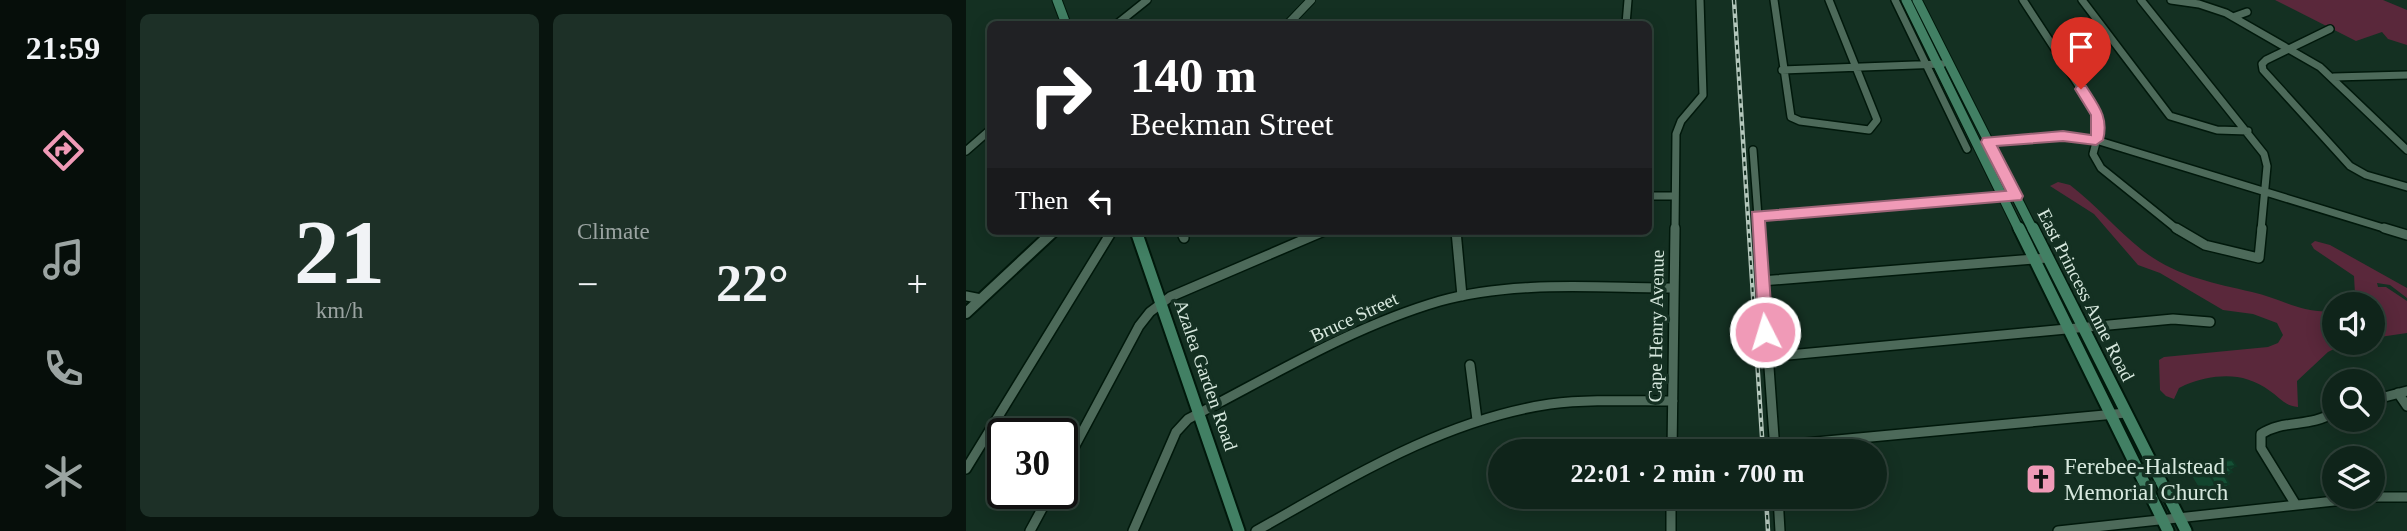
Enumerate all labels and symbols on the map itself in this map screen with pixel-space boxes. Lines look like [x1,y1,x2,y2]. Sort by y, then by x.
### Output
pin [2051,17,2111,89]
street label: East Princess Anne Road [2033,205,2139,385]
street label: Cape Henry Avenue [1644,250,1668,402]
street label: Bruce Street [1307,287,1402,346]
position arrow [1728,295,1802,369]
street label: Azalea Garden Road [1170,297,1242,454]
speed limit sign: 30 [987,418,1078,509]
place label: Ferebee-Halstead Memorial Church [2064,454,2229,505]
church icon: Ferebee-Halstead Memorial Church [2024,462,2058,496]

